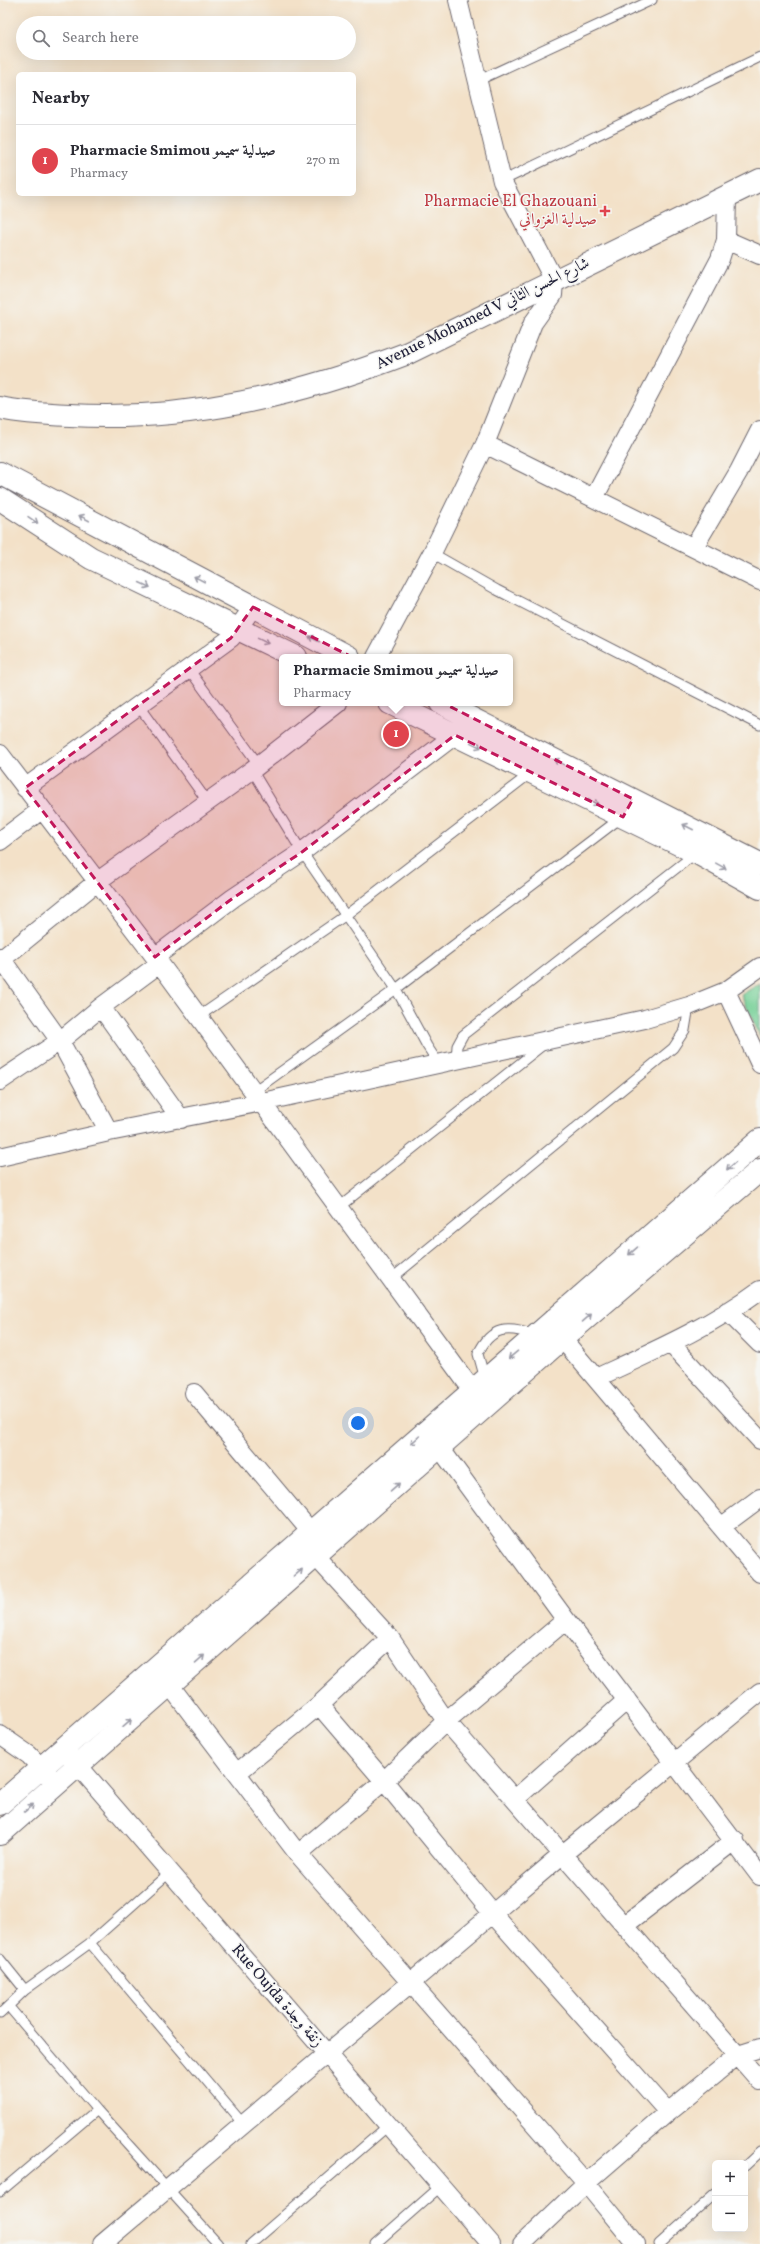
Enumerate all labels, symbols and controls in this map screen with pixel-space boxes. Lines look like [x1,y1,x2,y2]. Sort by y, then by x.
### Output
search box [16,16,356,60]
icon: search [30,27,52,49]
text: Search here [62,28,139,49]
text: Nearby [32,87,90,110]
text: Pharmacie Smimou صيدلية سميمو [70,141,276,162]
text: 1 [42,152,48,170]
text: 270 m [306,152,340,170]
text: Pharmacy [70,165,128,183]
place label: Pharmacie El Ghazouani صيدلية الغزواني [424,191,597,231]
marker: Pharmacie El Ghazouani صيدلية الغزواني [600,206,610,216]
street label: Avenue Mohamed V شارع الحسن الثاني [372,253,594,376]
one-way arrow [78,514,90,521]
one-way arrow [27,516,38,524]
one-way arrow [193,574,205,582]
one-way arrow [139,582,151,589]
one-way arrow [308,635,320,642]
one-way arrow [256,638,268,645]
popup [279,654,513,706]
text: Pharmacie Smimou صيدلية سميمو [293,661,499,682]
text: Pharmacy [293,685,351,703]
pin: 1 [383,719,409,749]
one-way arrow [470,742,482,749]
one-way arrow [554,758,566,765]
one-way arrow [586,799,598,806]
one-way arrow [682,823,694,830]
one-way arrow [715,863,727,871]
one-way arrow [725,1161,736,1170]
one-way arrow [627,1247,638,1256]
one-way arrow [582,1313,593,1322]
one-way arrow [508,1350,519,1359]
your location [348,1413,368,1433]
one-way arrow [411,1435,421,1444]
one-way arrow [390,1483,401,1492]
one-way arrow [292,1569,302,1578]
one-way arrow [195,1654,205,1663]
one-way arrow [122,1718,133,1727]
one-way arrow [24,1804,34,1813]
street label: Rue Oujda زنقة وجدة [226,1940,328,2052]
map controls [712,2160,748,2232]
button: + [712,2160,748,2196]
button: − [712,2196,748,2232]

